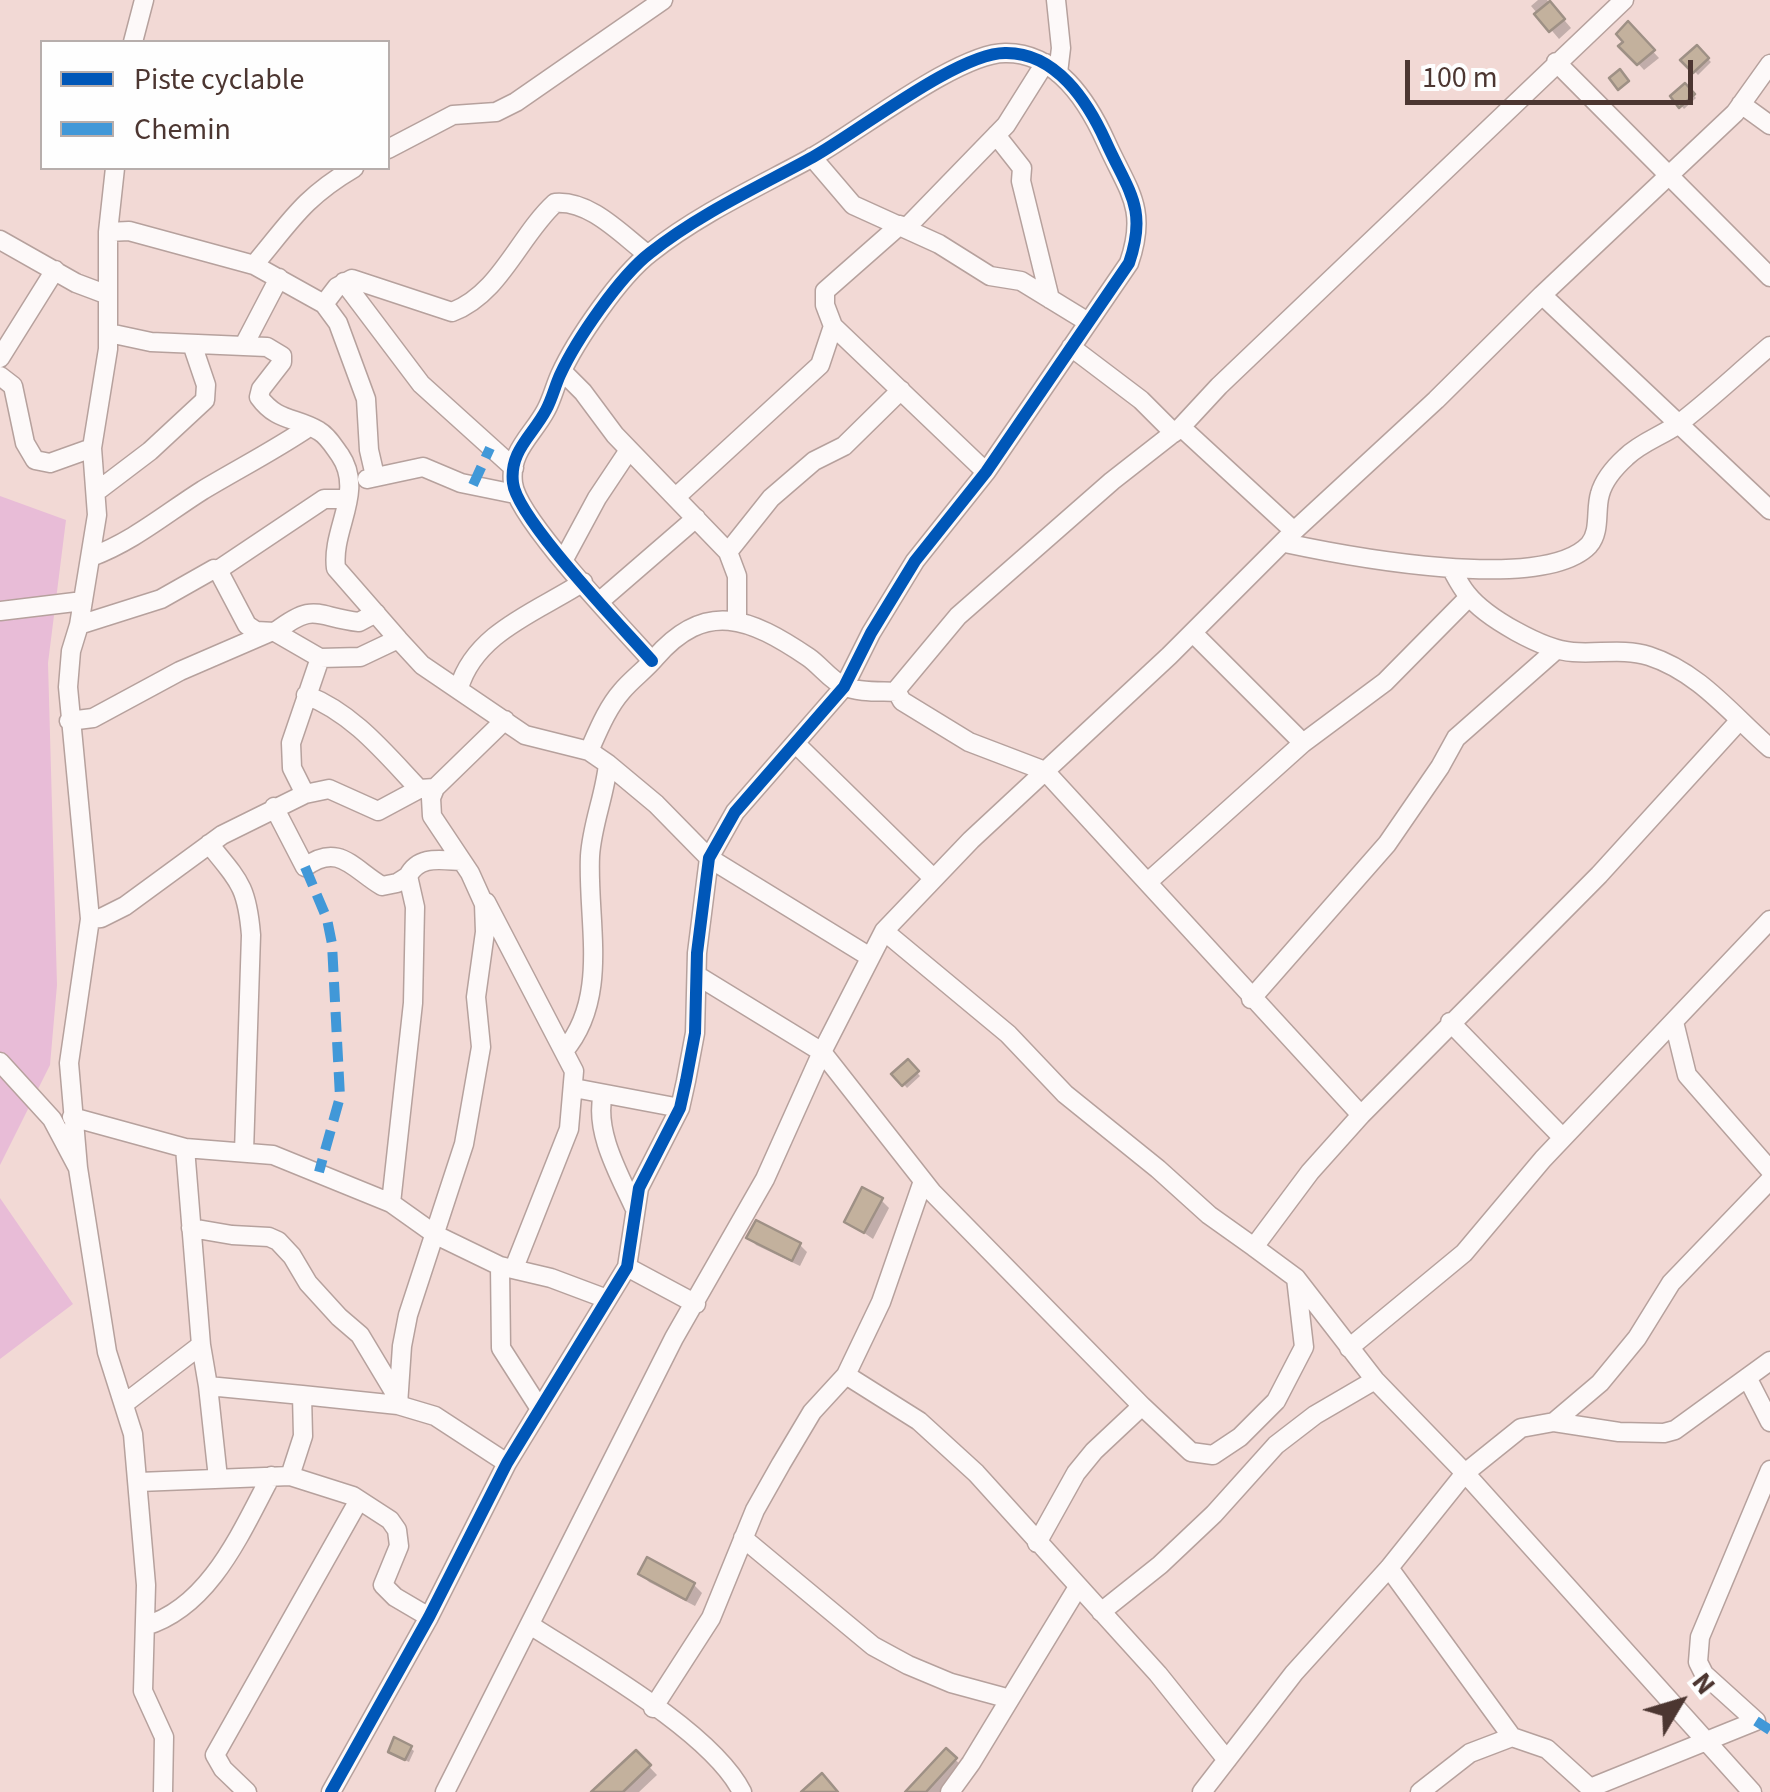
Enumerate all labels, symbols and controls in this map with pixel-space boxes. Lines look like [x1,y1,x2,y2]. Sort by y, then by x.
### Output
legend [40,40,390,170]
scale bar [1410,40,1698,102]
text: 100 m [1422,56,1498,99]
text: Piste cyclable [134,58,304,101]
text: Chemin [134,108,231,151]
north arrow [1630,1652,1730,1752]
text: N [1682,1664,1725,1703]

